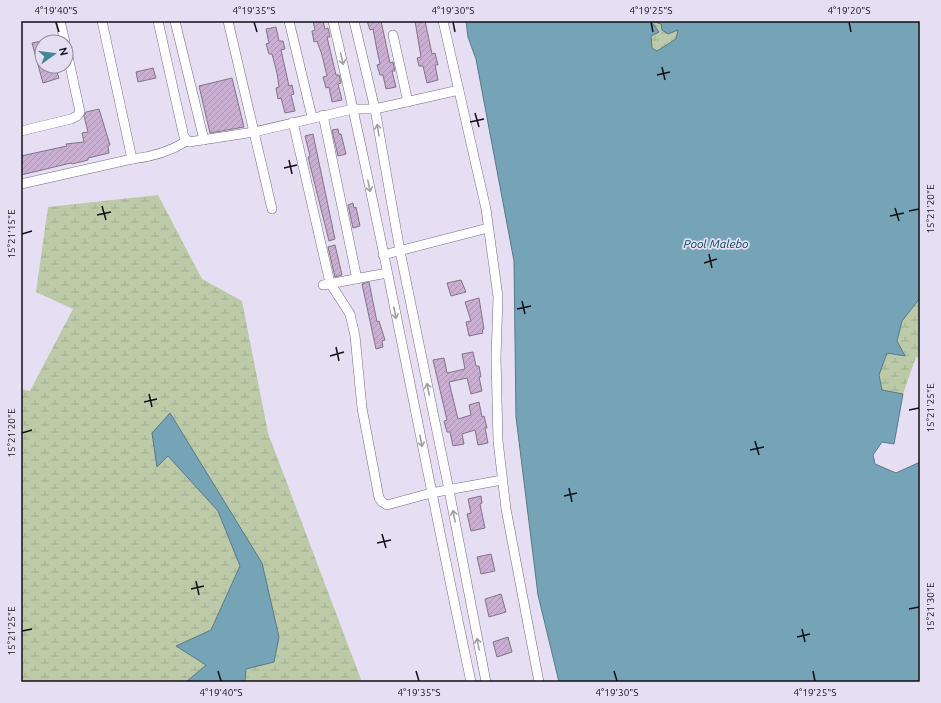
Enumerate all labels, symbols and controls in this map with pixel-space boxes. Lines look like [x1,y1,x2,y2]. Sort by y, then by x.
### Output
text: 4°19'40"S [34,5,78,16]
text: 4°19'35"S [232,5,276,16]
text: 4°19'30"S [431,5,475,16]
text: 4°19'25"S [629,5,673,16]
text: 4°19'20"S [827,5,871,16]
north arrow [34,34,74,74]
text: N [57,46,71,57]
one-way arrow [338,52,346,65]
one-way arrow [374,124,382,137]
one-way arrow [366,179,374,192]
text: 15°21'20"E [925,184,936,234]
text: 15°21'15"E [6,209,17,259]
water label: Pool Malebo [683,237,749,250]
one-way arrow [391,306,399,319]
one-way arrow [424,382,432,395]
text: 15°21'25"E [925,383,936,433]
text: 15°21'20"E [6,408,17,458]
one-way arrow [417,434,425,447]
one-way arrow [450,510,458,523]
text: 15°21'30"E [925,582,936,632]
text: 15°21'25"E [6,606,17,656]
one-way arrow [474,638,482,651]
text: 4°19'40"S [199,687,243,698]
text: 4°19'35"S [397,687,441,698]
text: 4°19'30"S [595,687,639,698]
text: 4°19'25"S [793,687,837,698]

